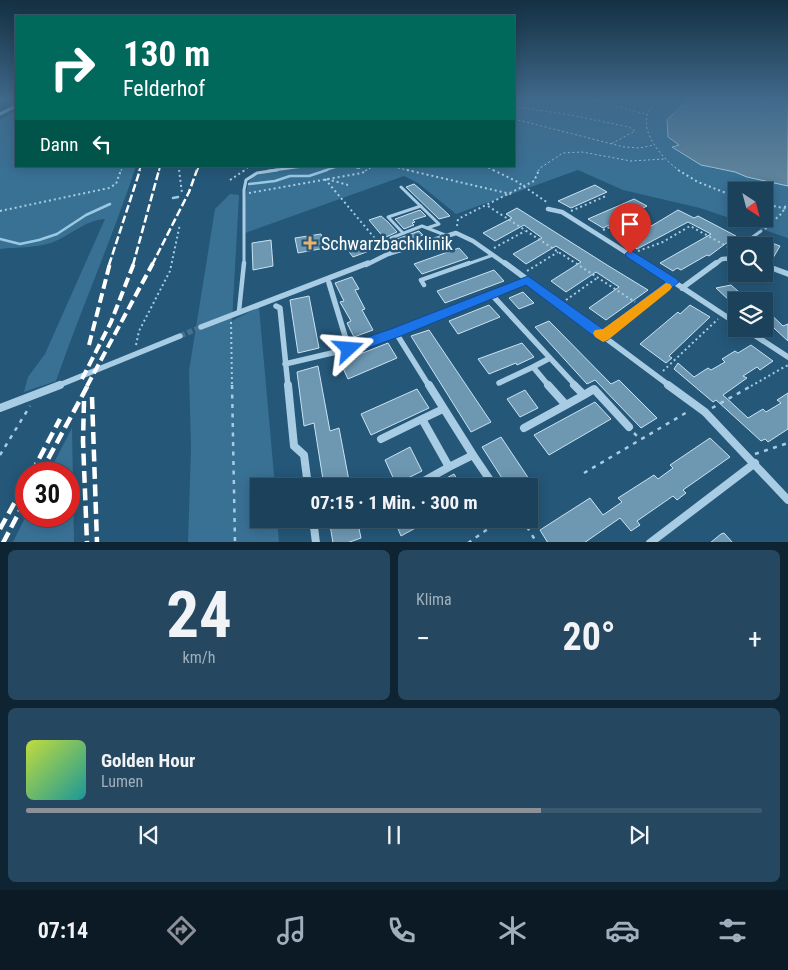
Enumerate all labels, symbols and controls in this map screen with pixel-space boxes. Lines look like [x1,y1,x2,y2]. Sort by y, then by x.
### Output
text: 130 m [123,34,210,75]
icon: right [40,35,105,100]
text: Felderhof [123,76,205,101]
icon: left [88,130,116,158]
text: Dann [40,133,78,156]
north arrow [728,182,772,228]
map controls [728,182,773,337]
pin [609,203,651,254]
icon: arrive [616,210,644,238]
place label: Schwarzbachklinik [321,233,453,254]
marker: Schwarzbachklinik [303,236,317,250]
button: search [728,237,773,282]
button: layers [728,292,773,337]
position arrow [322,322,374,374]
speed limit sign: 30 [15,462,80,527]
text: 07:15 · 1 Min. · 300 m [310,491,478,514]
text: 24 [166,577,232,653]
text: Klima [416,590,452,609]
text: 20° [562,615,616,659]
text: − [416,622,430,655]
text: + [748,622,762,655]
text: km/h [183,648,215,667]
text: Golden Hour [101,749,195,772]
text: Lumen [101,772,143,791]
icon: previous [135,821,163,849]
icon: pause [380,821,408,849]
icon: next [625,821,653,849]
icon: directions [164,913,199,948]
icon: music [274,913,309,948]
icon: phone [384,913,419,948]
icon: climate [495,913,530,948]
icon: car [605,913,640,948]
icon: filters [715,913,750,948]
text: 07:14 [38,918,88,943]

